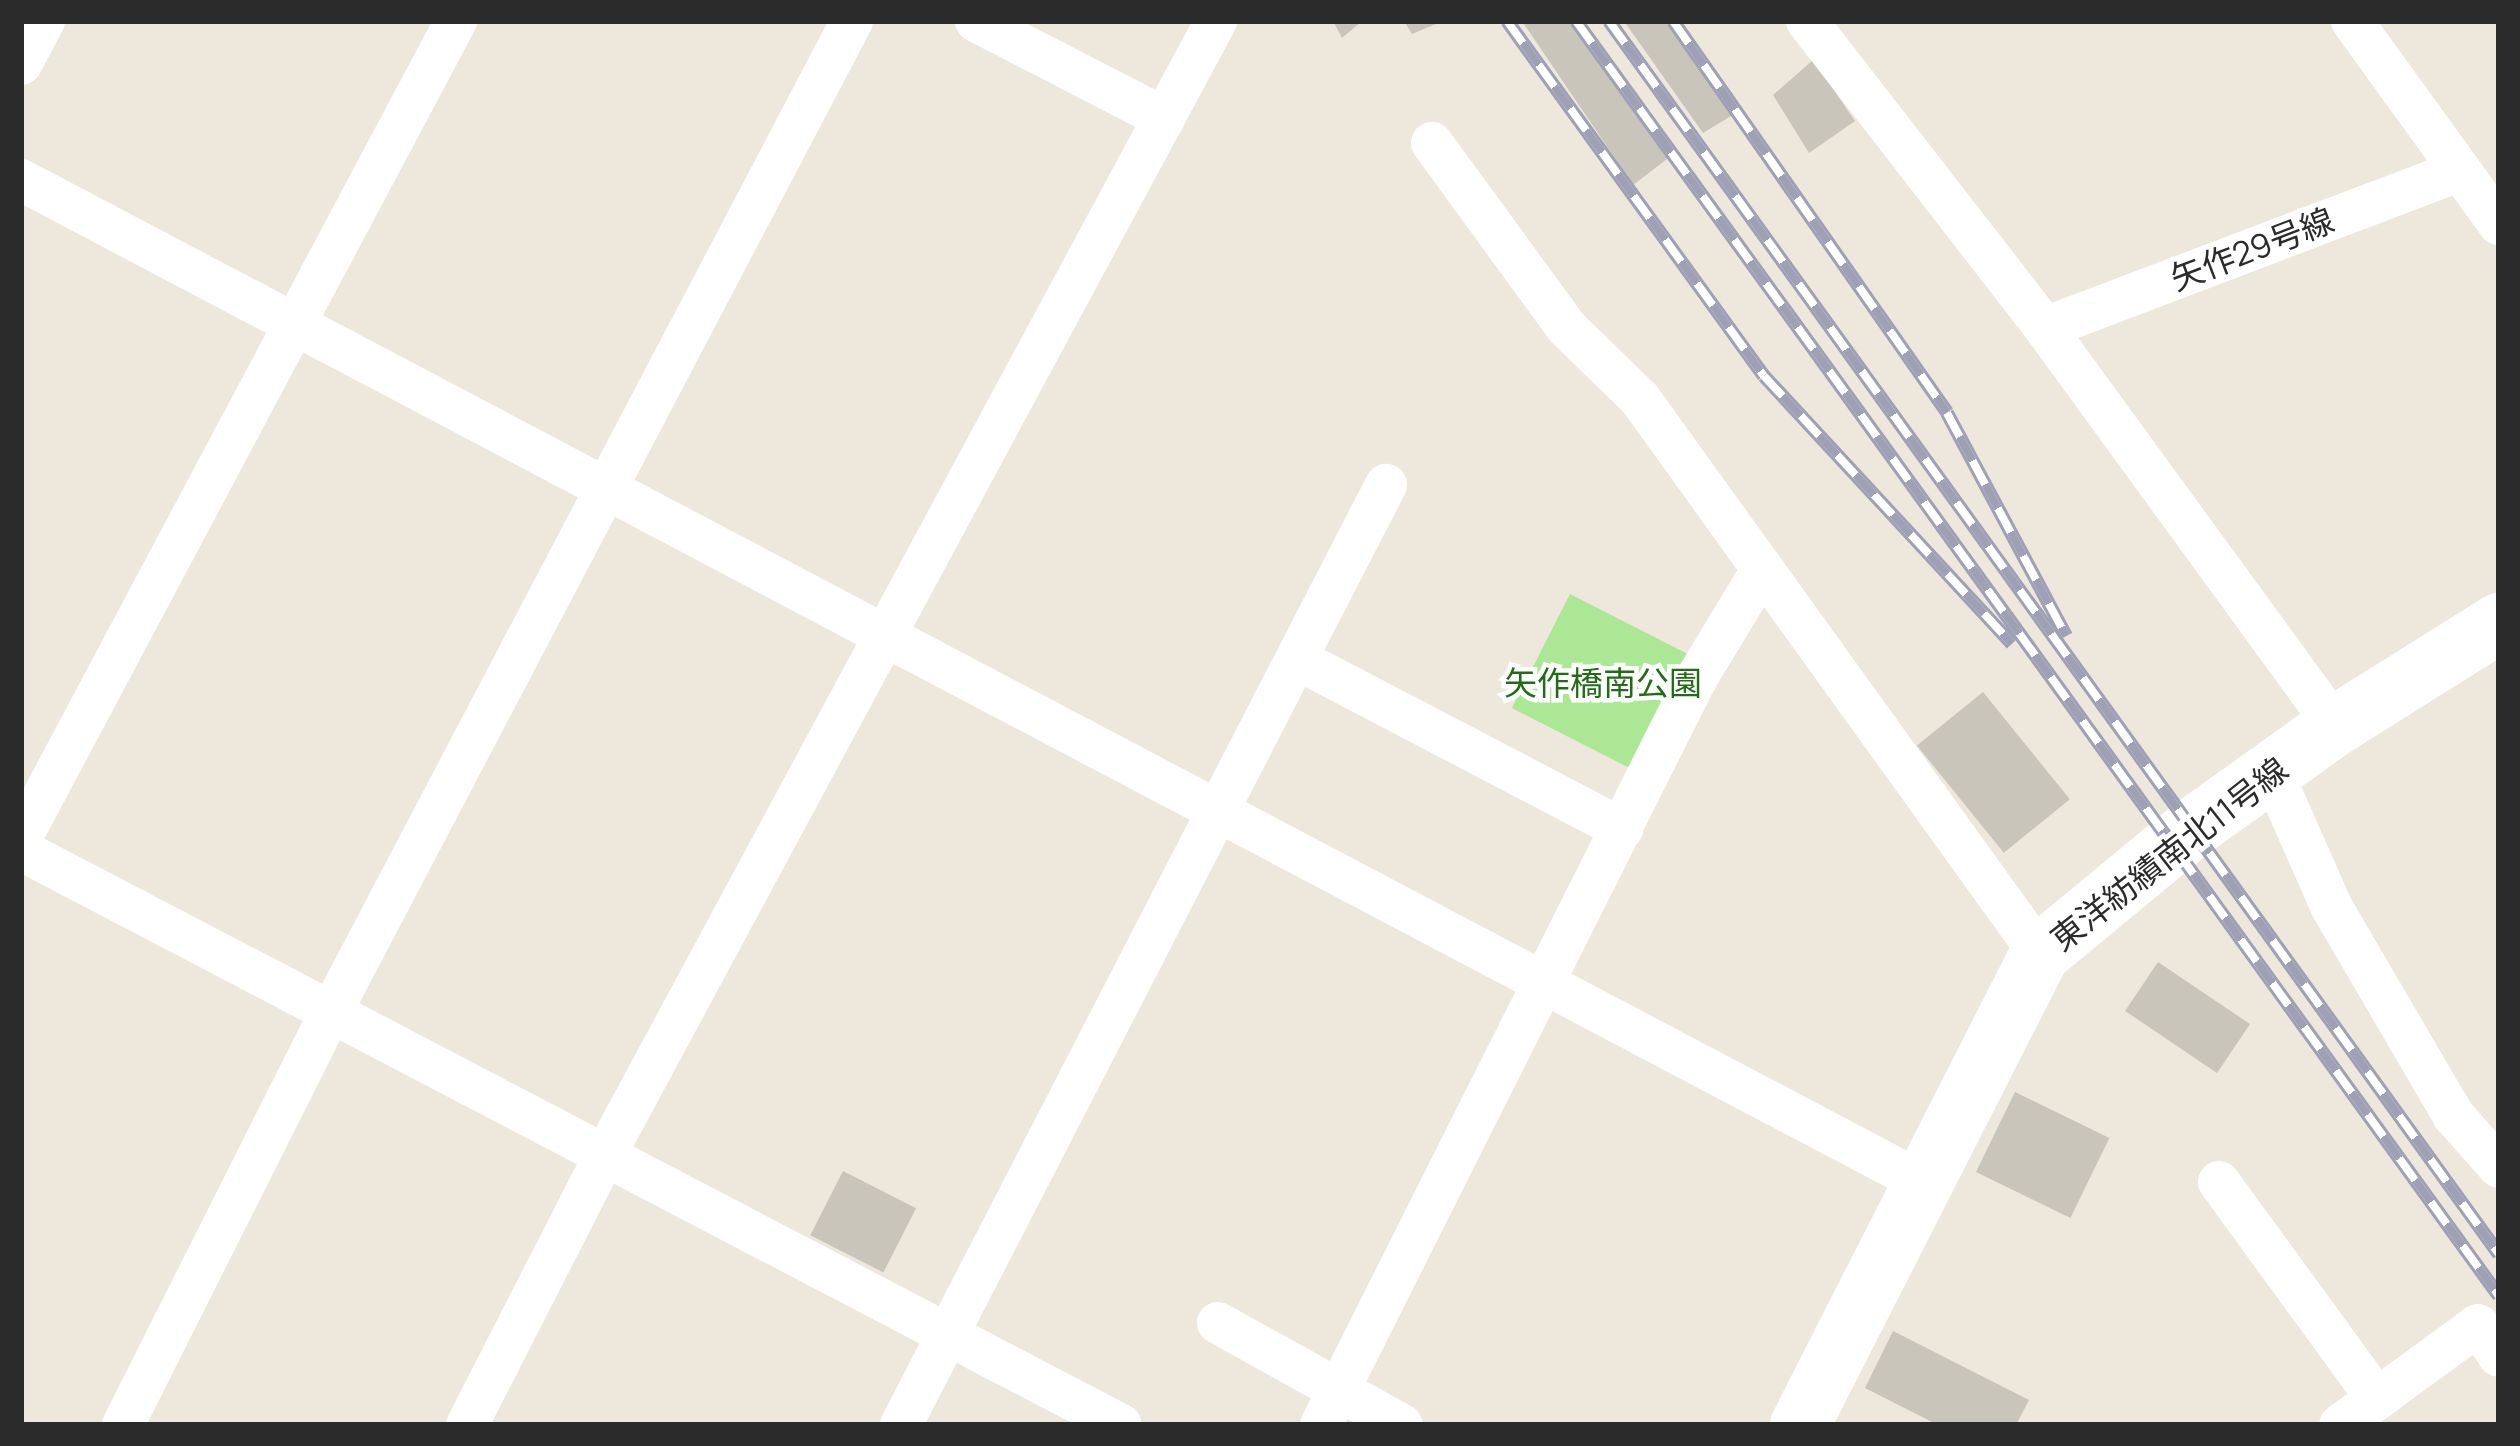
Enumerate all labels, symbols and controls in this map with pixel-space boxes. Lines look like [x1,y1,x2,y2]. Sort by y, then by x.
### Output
street label: 矢作29号線 [2165,200,2339,298]
park label: 矢作橋南公園 [1504,663,1702,703]
street label: 東洋紡績南北11号線 [2043,749,2295,959]

